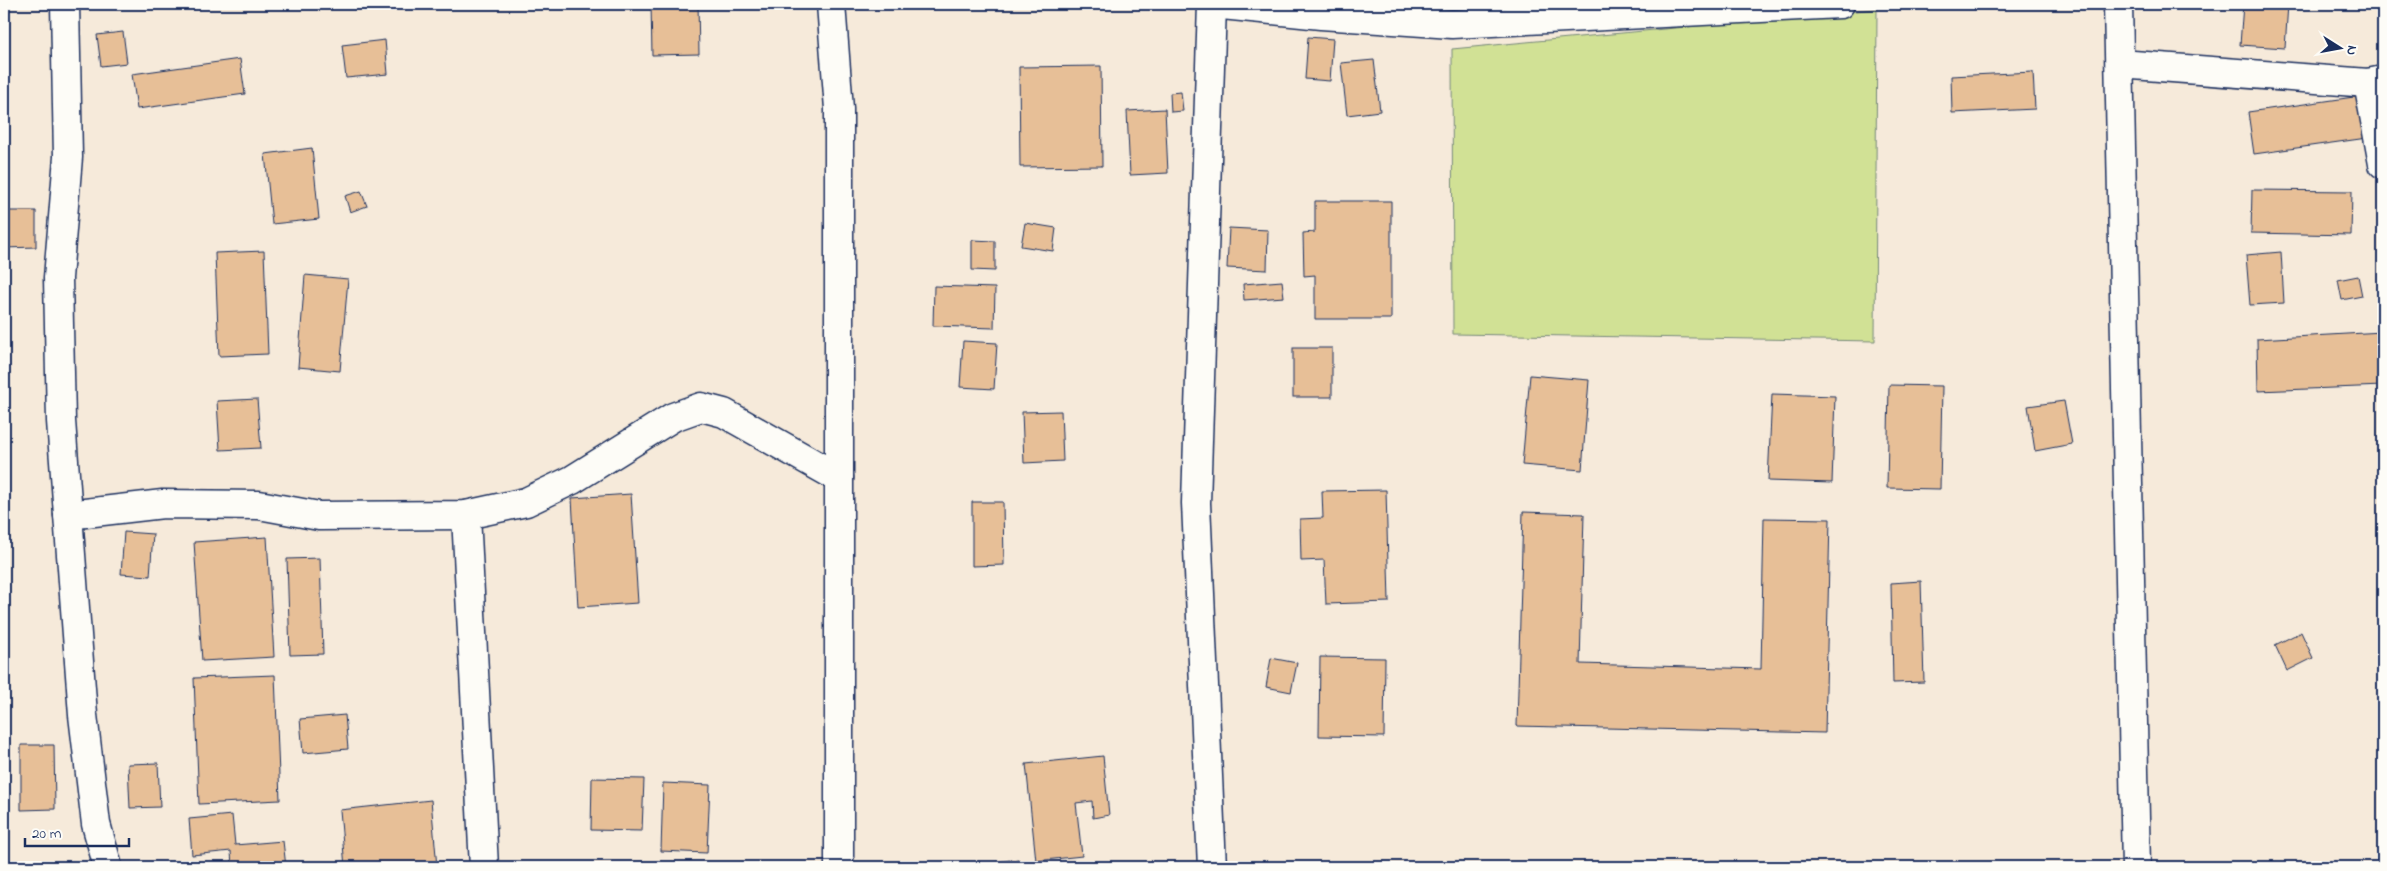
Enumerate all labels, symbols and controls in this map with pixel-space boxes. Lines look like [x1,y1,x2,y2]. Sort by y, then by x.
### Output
north arrow [2314,22,2364,72]
text: N [2340,44,2362,57]
scale bar [25,816,129,848]
text: 20 m [32,823,62,845]

